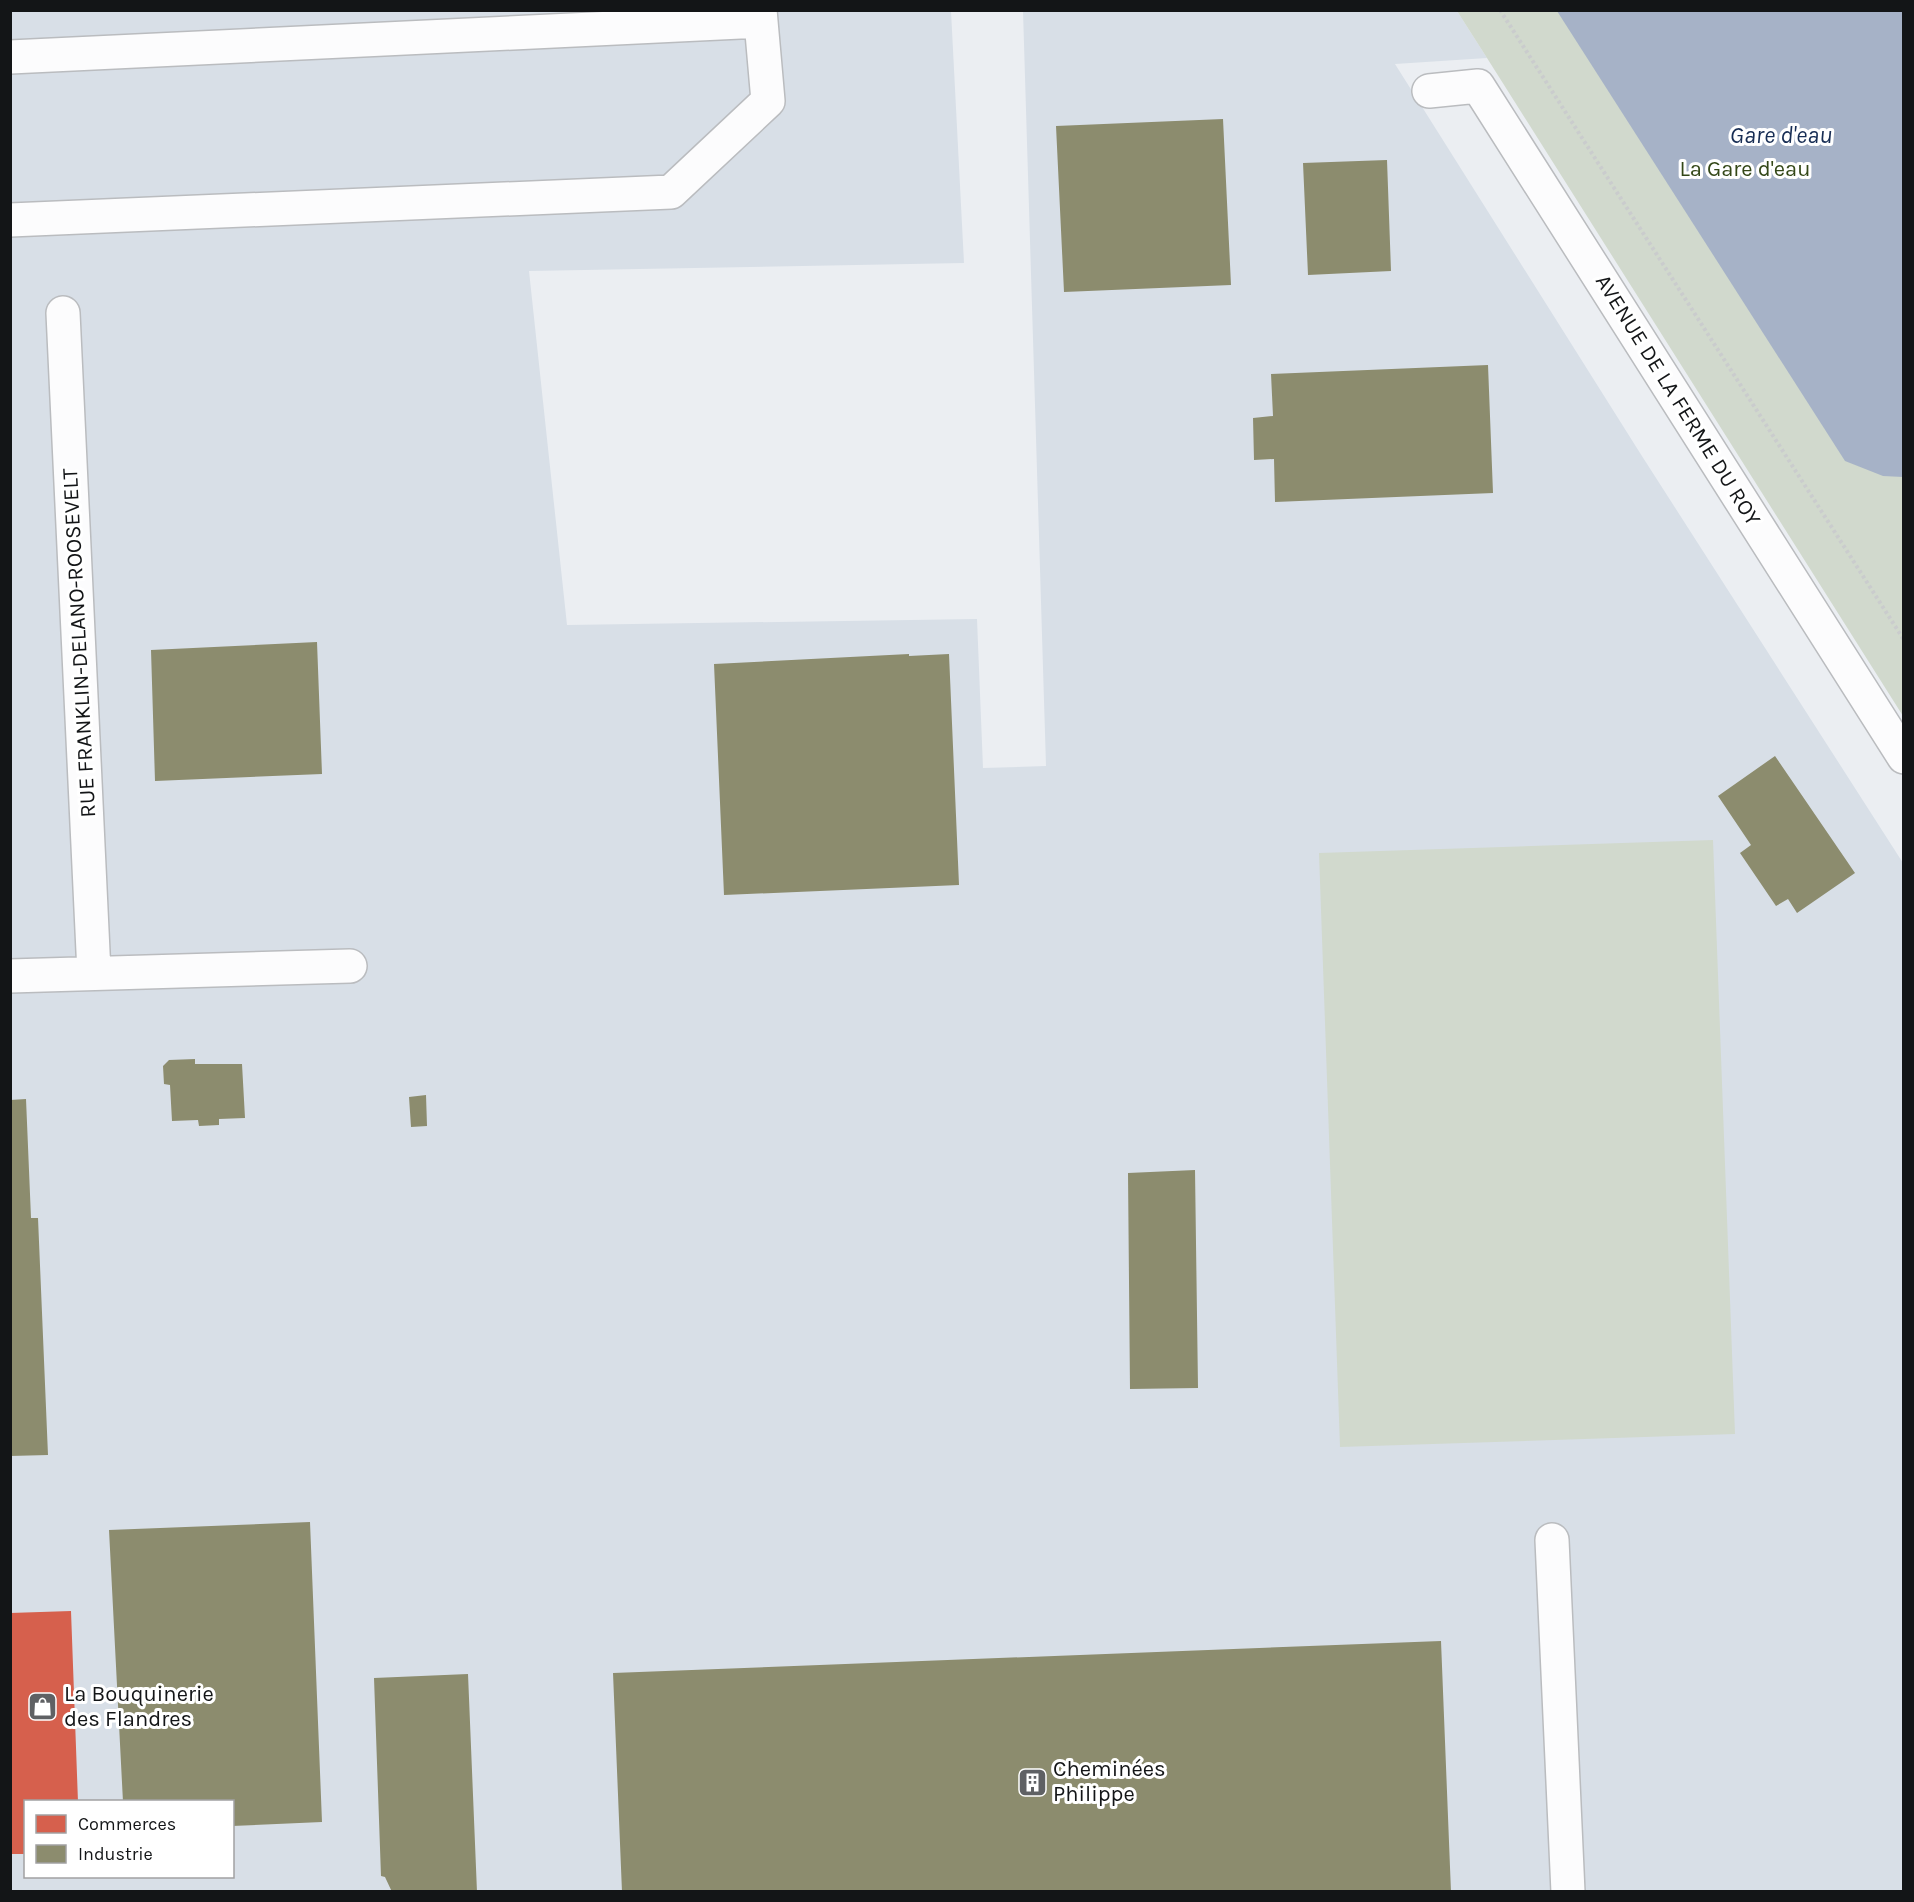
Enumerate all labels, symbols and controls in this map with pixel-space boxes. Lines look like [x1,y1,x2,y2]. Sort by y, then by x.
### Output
water label: Gare d'eau [1730,121,1832,149]
park label: La Gare d'eau [1679,156,1811,182]
street label: AVENUE DE LA FERME DU ROY [1590,270,1766,530]
street label: RUE FRANKLIN-DELANO-ROOSEVELT [57,468,101,818]
place label: La Bouquinerie des Flandres [64,1681,214,1732]
shop icon: La Bouquinerie des Flandres [27,1691,59,1723]
place label: Cheminées Philippe [1053,1756,1166,1807]
building icon: Cheminées Philippe [1016,1766,1048,1798]
legend [24,1800,234,1878]
text: Commerces [78,1813,176,1835]
text: Industrie [78,1843,153,1865]

